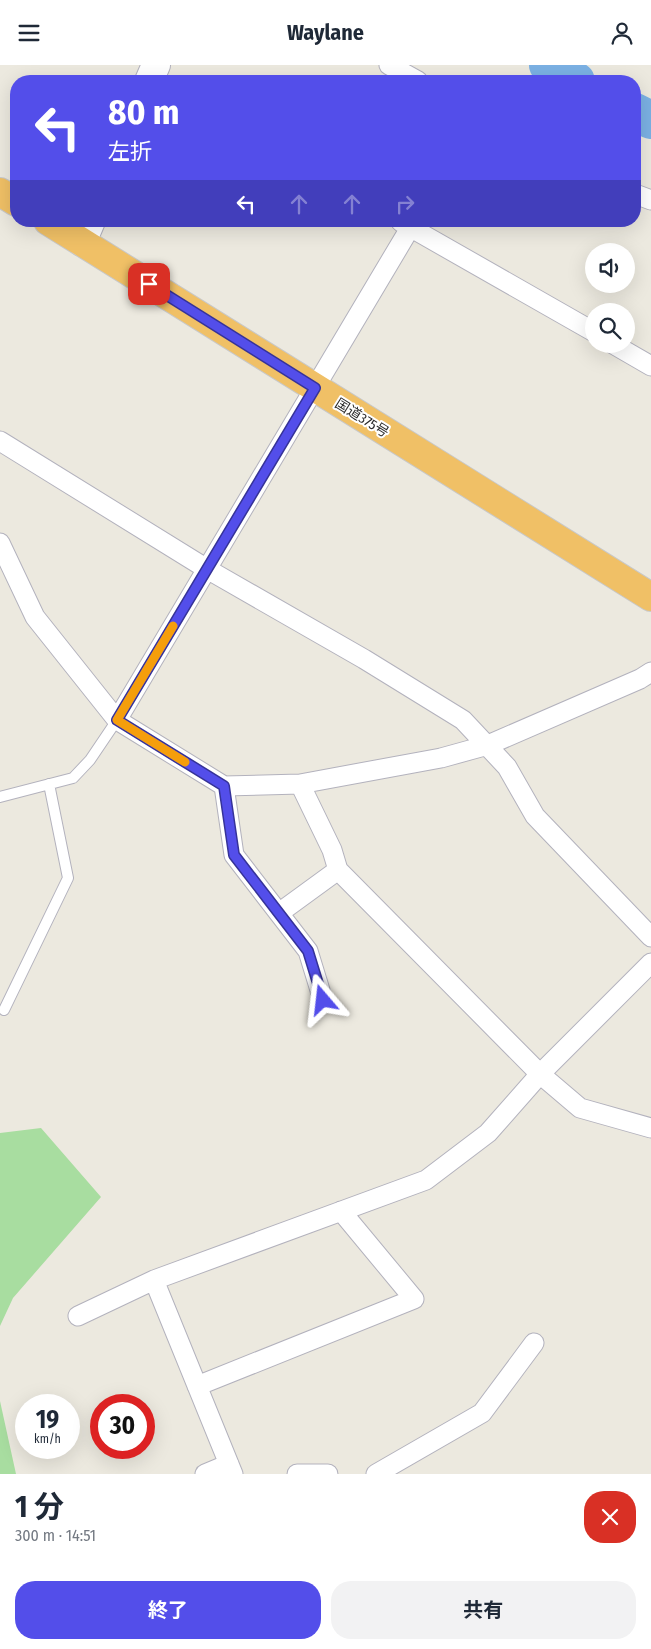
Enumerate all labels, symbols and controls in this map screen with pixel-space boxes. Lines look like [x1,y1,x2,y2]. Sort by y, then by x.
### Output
icon: menu [15,19,43,47]
text: Waylane [287,19,364,46]
icon: person [608,19,636,47]
text: 80 m [108,91,180,133]
icon: left [25,95,90,160]
text: 左折 [108,138,152,165]
icon: left [232,190,260,218]
icon: ahead [285,190,313,218]
icon: ahead [338,190,366,218]
icon: right [391,190,419,218]
map controls [585,243,635,353]
button: sound [585,243,635,293]
pin [128,263,170,305]
icon: arrive [135,270,163,298]
button: search [585,303,635,353]
street label: 国道375号 [332,395,392,441]
position arrow [296,973,348,1025]
speed limit sign: 30 [90,1394,155,1459]
text: 19 [36,1405,59,1435]
text: km/h [34,1432,61,1446]
text: 1 分 [15,1489,64,1525]
button: close [584,1491,636,1543]
text: 300 m · 14:51 [15,1526,96,1545]
button: 終了 [15,1581,321,1639]
button: 共有 [331,1581,636,1639]

